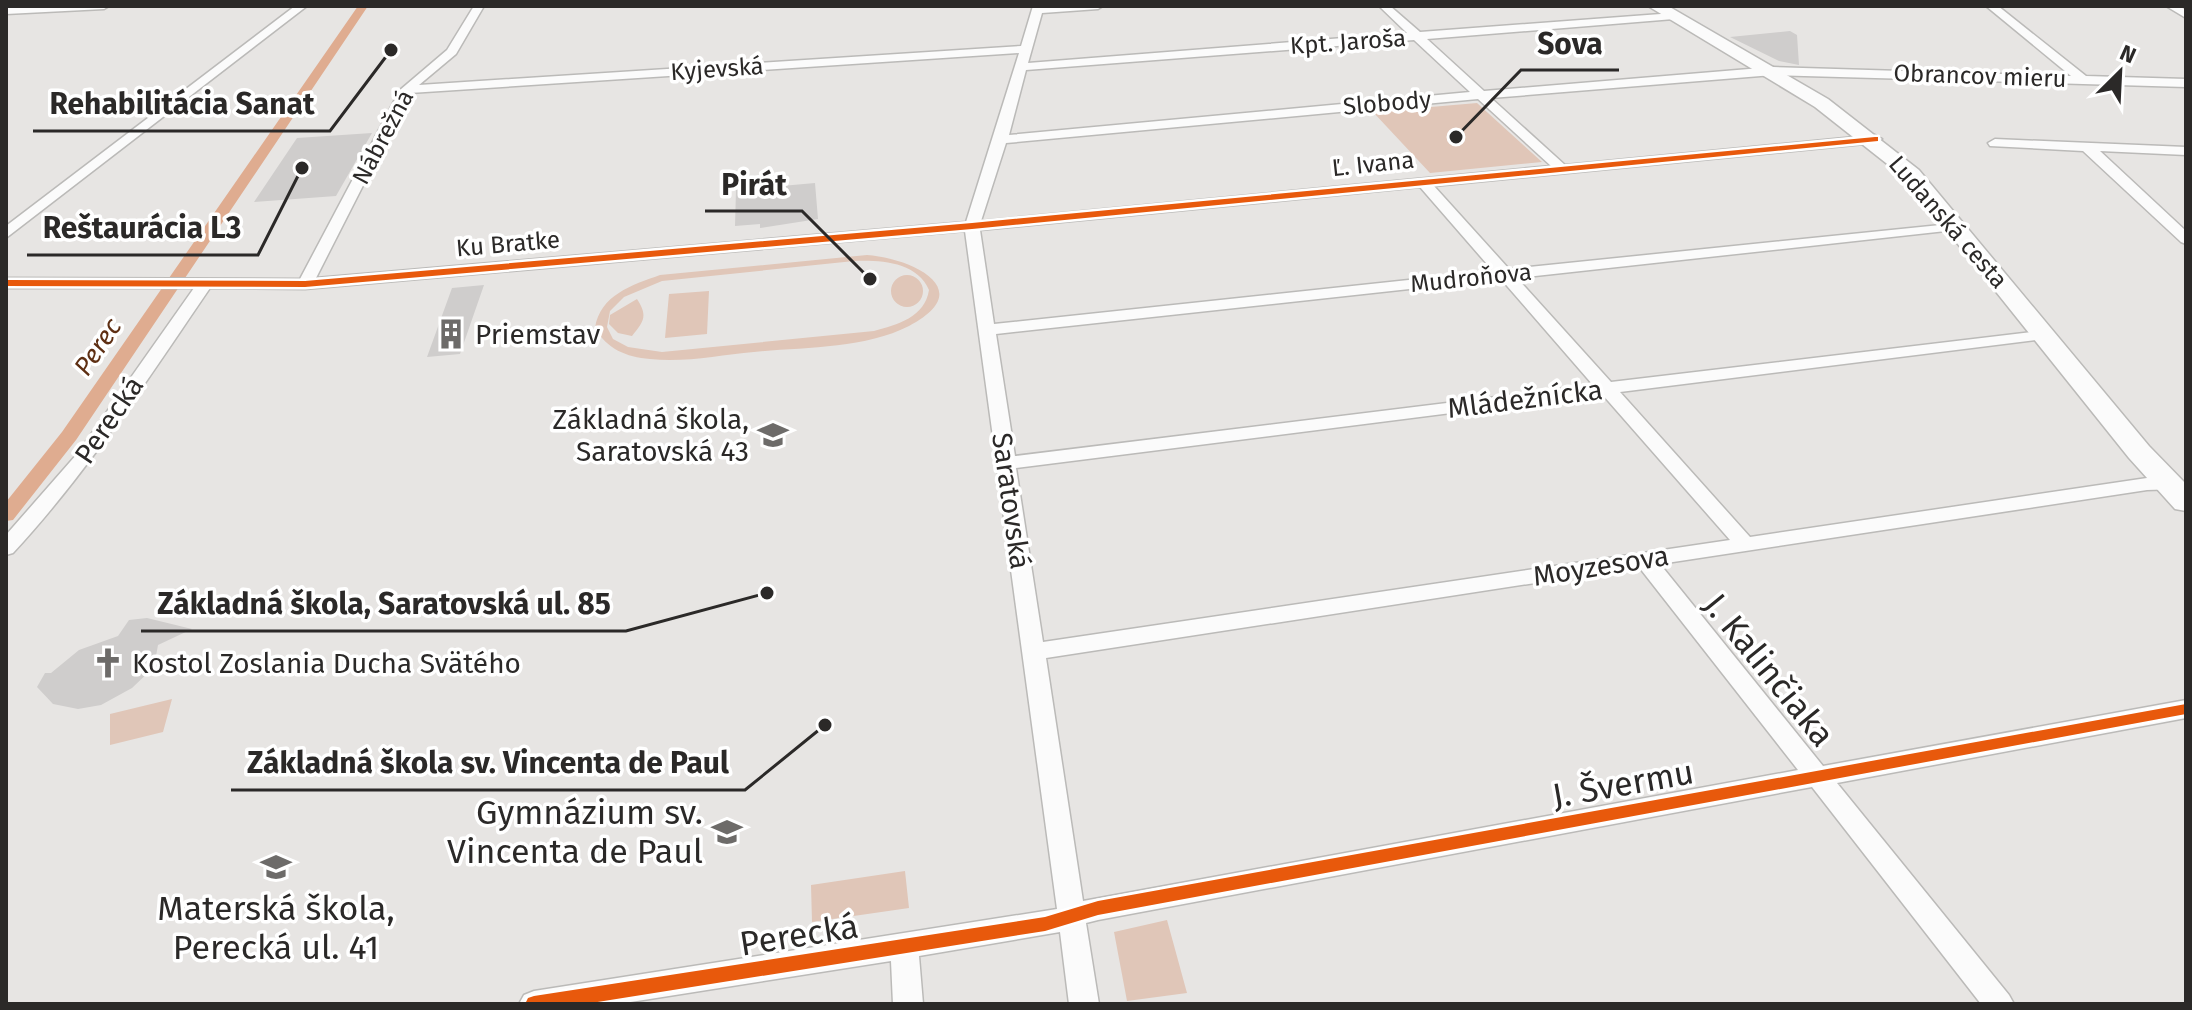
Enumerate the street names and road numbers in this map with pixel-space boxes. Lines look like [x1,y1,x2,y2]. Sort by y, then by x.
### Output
street label: Kpt. Jaroša [1289,24,1407,60]
street label: Kyjevská [670,52,764,86]
street label: Obrancov mieru [1893,59,2067,93]
street label: Nábrežná [347,85,419,189]
street label: Slobody [1342,85,1432,121]
street label: Ľ. Ivana [1330,146,1416,182]
street label: Ludanská cesta [1883,150,2013,294]
street label: Ku Bratke [455,226,561,262]
street label: Mudroňova [1409,258,1533,298]
street label: Perecká [68,370,150,470]
street label: Mládežnícka [1446,373,1604,425]
street label: Saratovská [985,431,1037,571]
street label: Moyzesova [1531,539,1671,593]
street label: J. Kalinčiaka [1695,585,1843,755]
street label: J. Švermu [1549,751,1697,817]
street label: Perecká [737,905,861,965]

